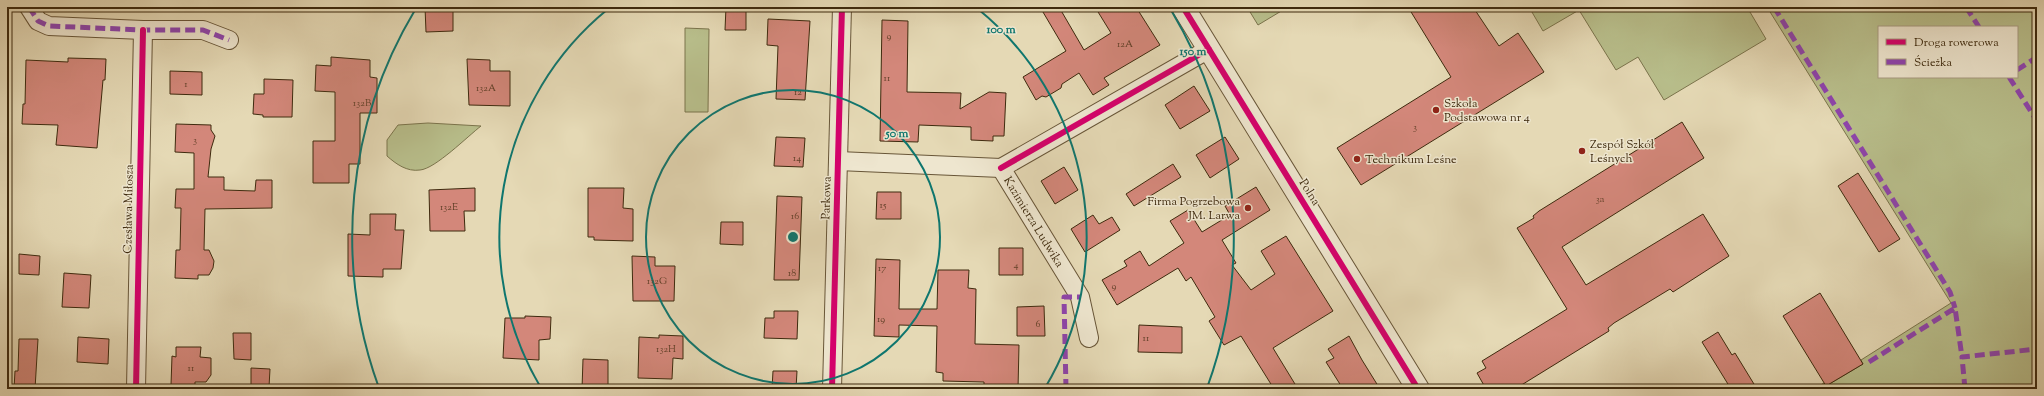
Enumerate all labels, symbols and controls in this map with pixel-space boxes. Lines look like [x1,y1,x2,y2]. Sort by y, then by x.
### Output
text: 100 m [985,21,1016,39]
legend [1878,26,2018,78]
house number: 9 [887,29,892,44]
text: Droga rowerowa [1914,34,1999,52]
house number: 12A [1117,37,1133,52]
text: 150 m [1178,43,1207,61]
text: Ścieżka [1914,54,1953,72]
house number: 11 [884,71,891,86]
house number: 1 [184,77,188,92]
house number: 132A [476,81,496,96]
house number: 12 [794,85,802,100]
place label: Szkoła Podstawowa nr 4 [1444,95,1530,127]
house number: 132B [353,96,372,111]
marker: Szkoła Podstawowa nr 4 [1431,105,1441,115]
house number: 3 [1413,120,1417,135]
text: 50 m [885,125,909,143]
house number: 3 [193,133,197,148]
place label: Zespół Szkół Leśnych [1590,136,1655,168]
marker: Zespół Szkół Leśnych [1577,146,1587,156]
house number: 14 [793,151,801,166]
place label: Technikum Leśne [1365,151,1457,169]
marker: Technikum Leśne [1352,154,1362,164]
street label: Czesława Miłosza [119,164,139,254]
street label: Kazimierza Ludwika [998,173,1068,272]
street label: Parkowa [817,176,837,220]
street label: Polna [1294,176,1325,210]
house number: 3a [1596,192,1605,207]
place label: Firma Pogrzebowa JM. Larwa [1147,193,1240,225]
house number: 15 [880,198,887,213]
house number: 132E [440,200,458,215]
marker: Firma Pogrzebowa JM. Larwa [1243,203,1253,213]
house number: 16 [791,209,799,224]
centre of rings [786,230,800,244]
house number: 4 [1013,258,1019,273]
house number: 17 [878,261,886,276]
house number: 18 [788,266,796,281]
house number: 132G [647,274,667,289]
house number: 9 [1112,279,1117,294]
house number: 19 [877,312,885,327]
house number: 6 [1036,317,1041,332]
house number: 11 [1143,331,1150,346]
house number: 132H [656,342,676,357]
house number: 11 [188,361,195,376]

